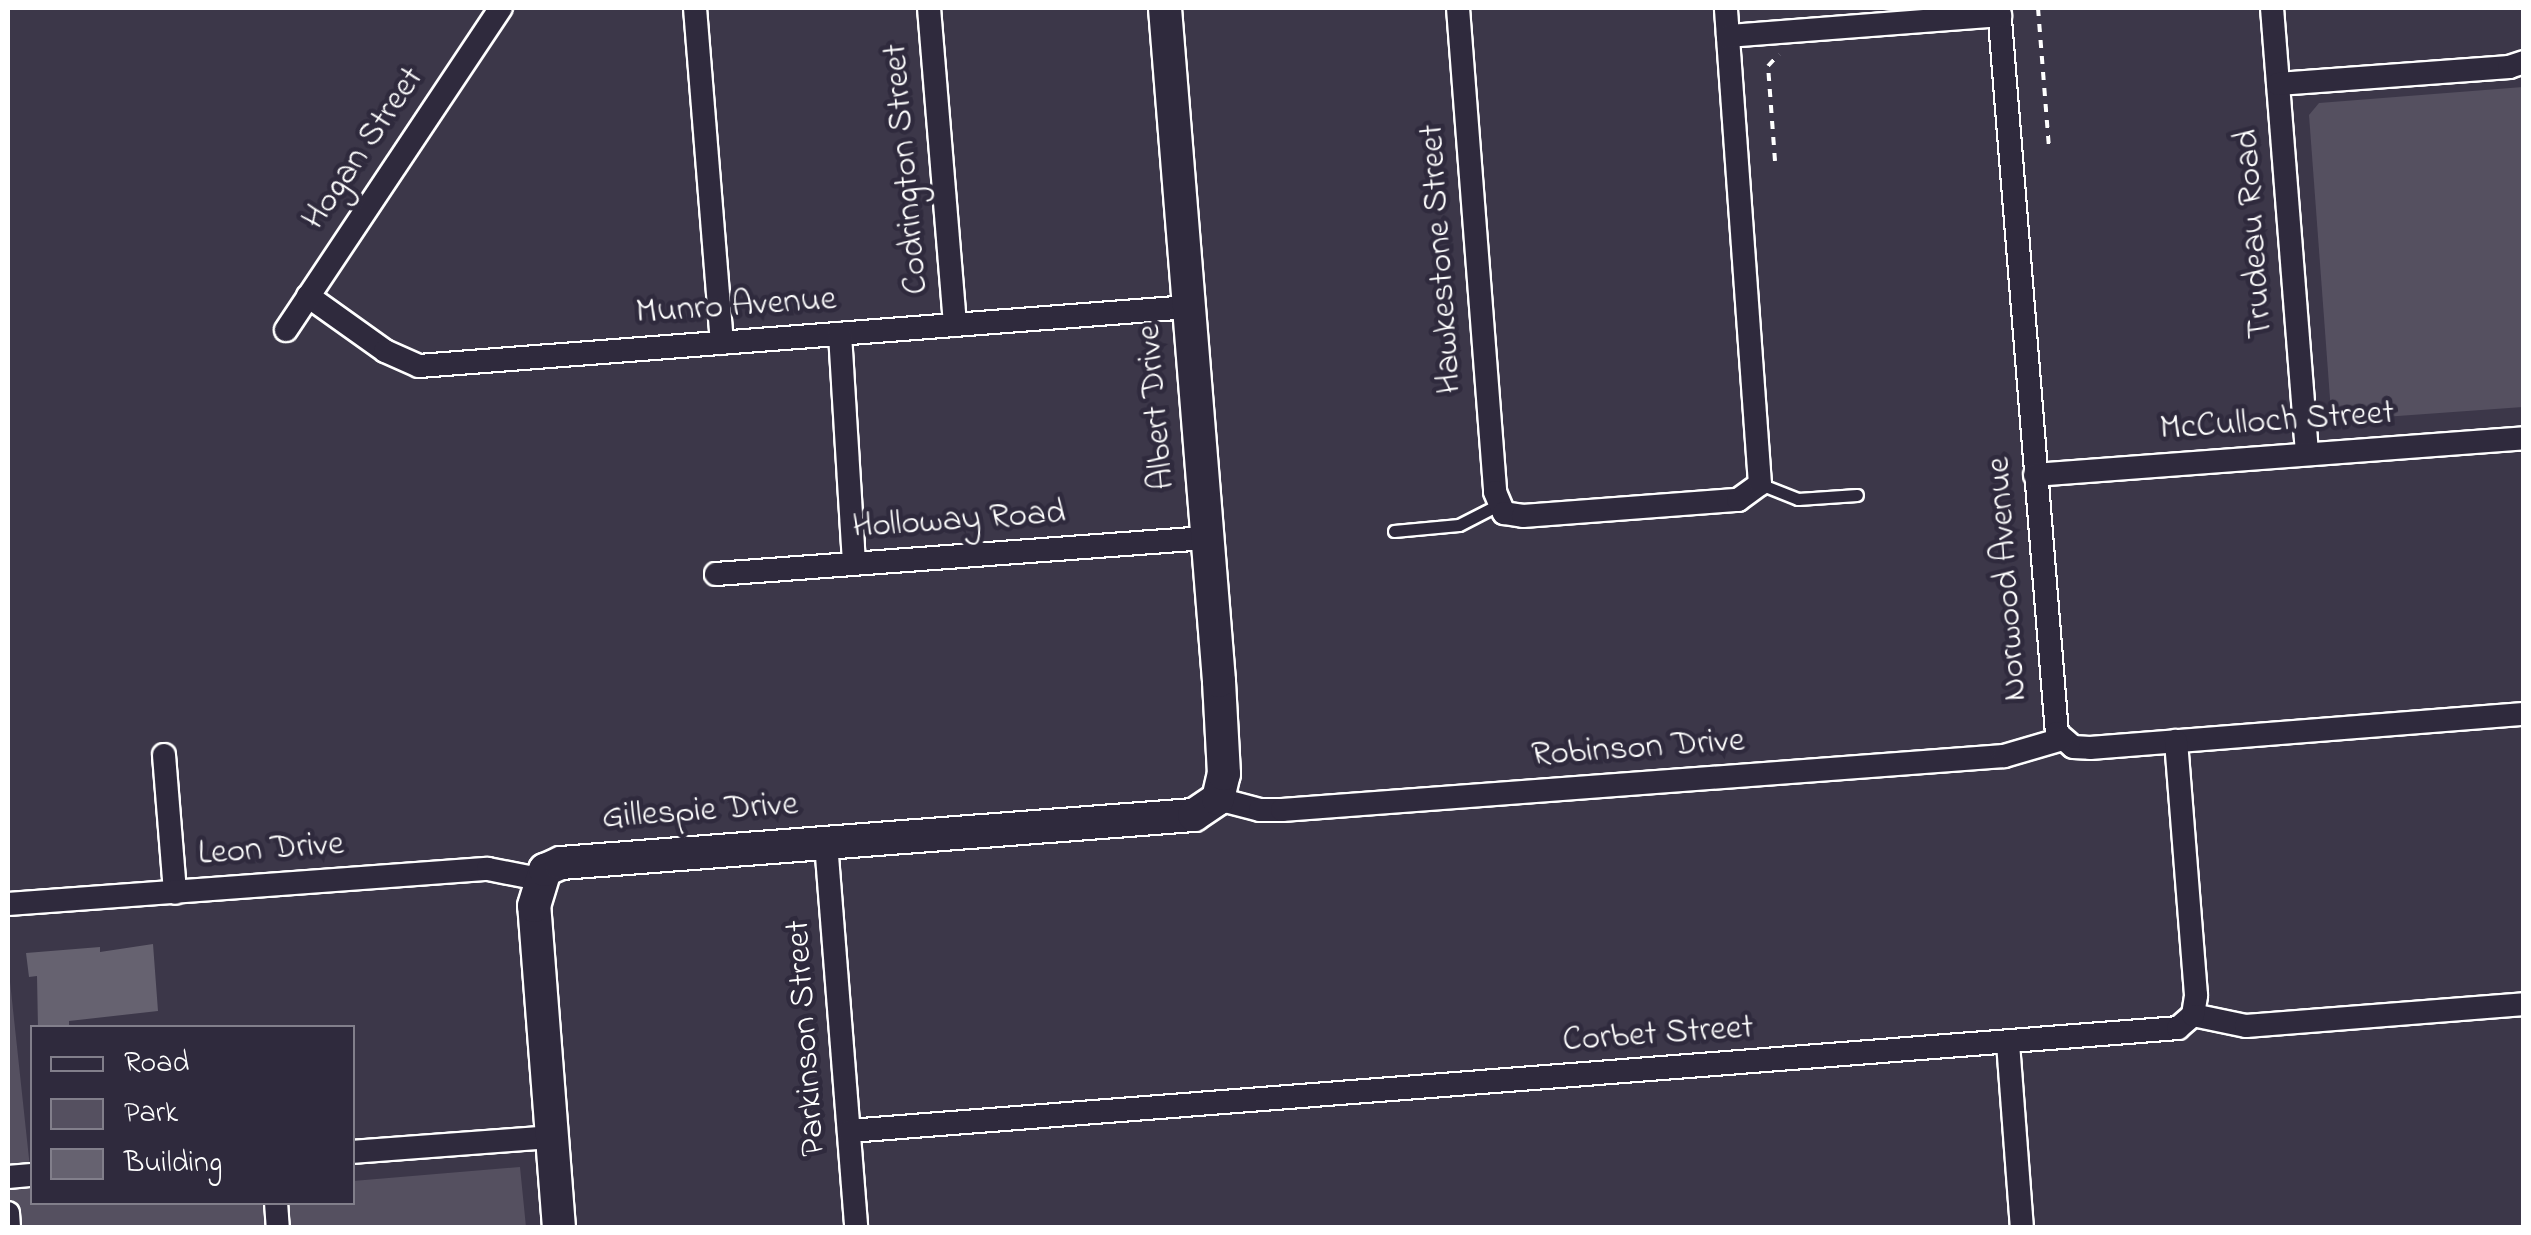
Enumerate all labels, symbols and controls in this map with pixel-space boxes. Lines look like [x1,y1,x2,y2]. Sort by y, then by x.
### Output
street label: Codrington Street [875,42,939,296]
street label: Hogan Street [294,60,434,238]
street label: Hawkestone Street [1412,123,1472,395]
street label: Trudeau Road [2227,128,2283,340]
street label: Munro Avenue [634,279,838,335]
street label: Albert Drive [1129,322,1185,492]
street label: McCulloch Street [2158,393,2396,451]
street label: Norwood Avenue [1979,455,2037,703]
street label: Holloway Road [851,493,1067,549]
street label: Robinson Drive [1530,721,1746,777]
street label: Gillespie Drive [601,784,799,840]
street label: Leon Drive [197,824,345,876]
street label: Parkinson Street [778,918,836,1158]
street label: Corbet Street [1561,1007,1755,1063]
legend [30,1025,355,1205]
text: Road [124,1042,189,1086]
text: Park [124,1092,178,1136]
text: Building [124,1142,222,1186]

